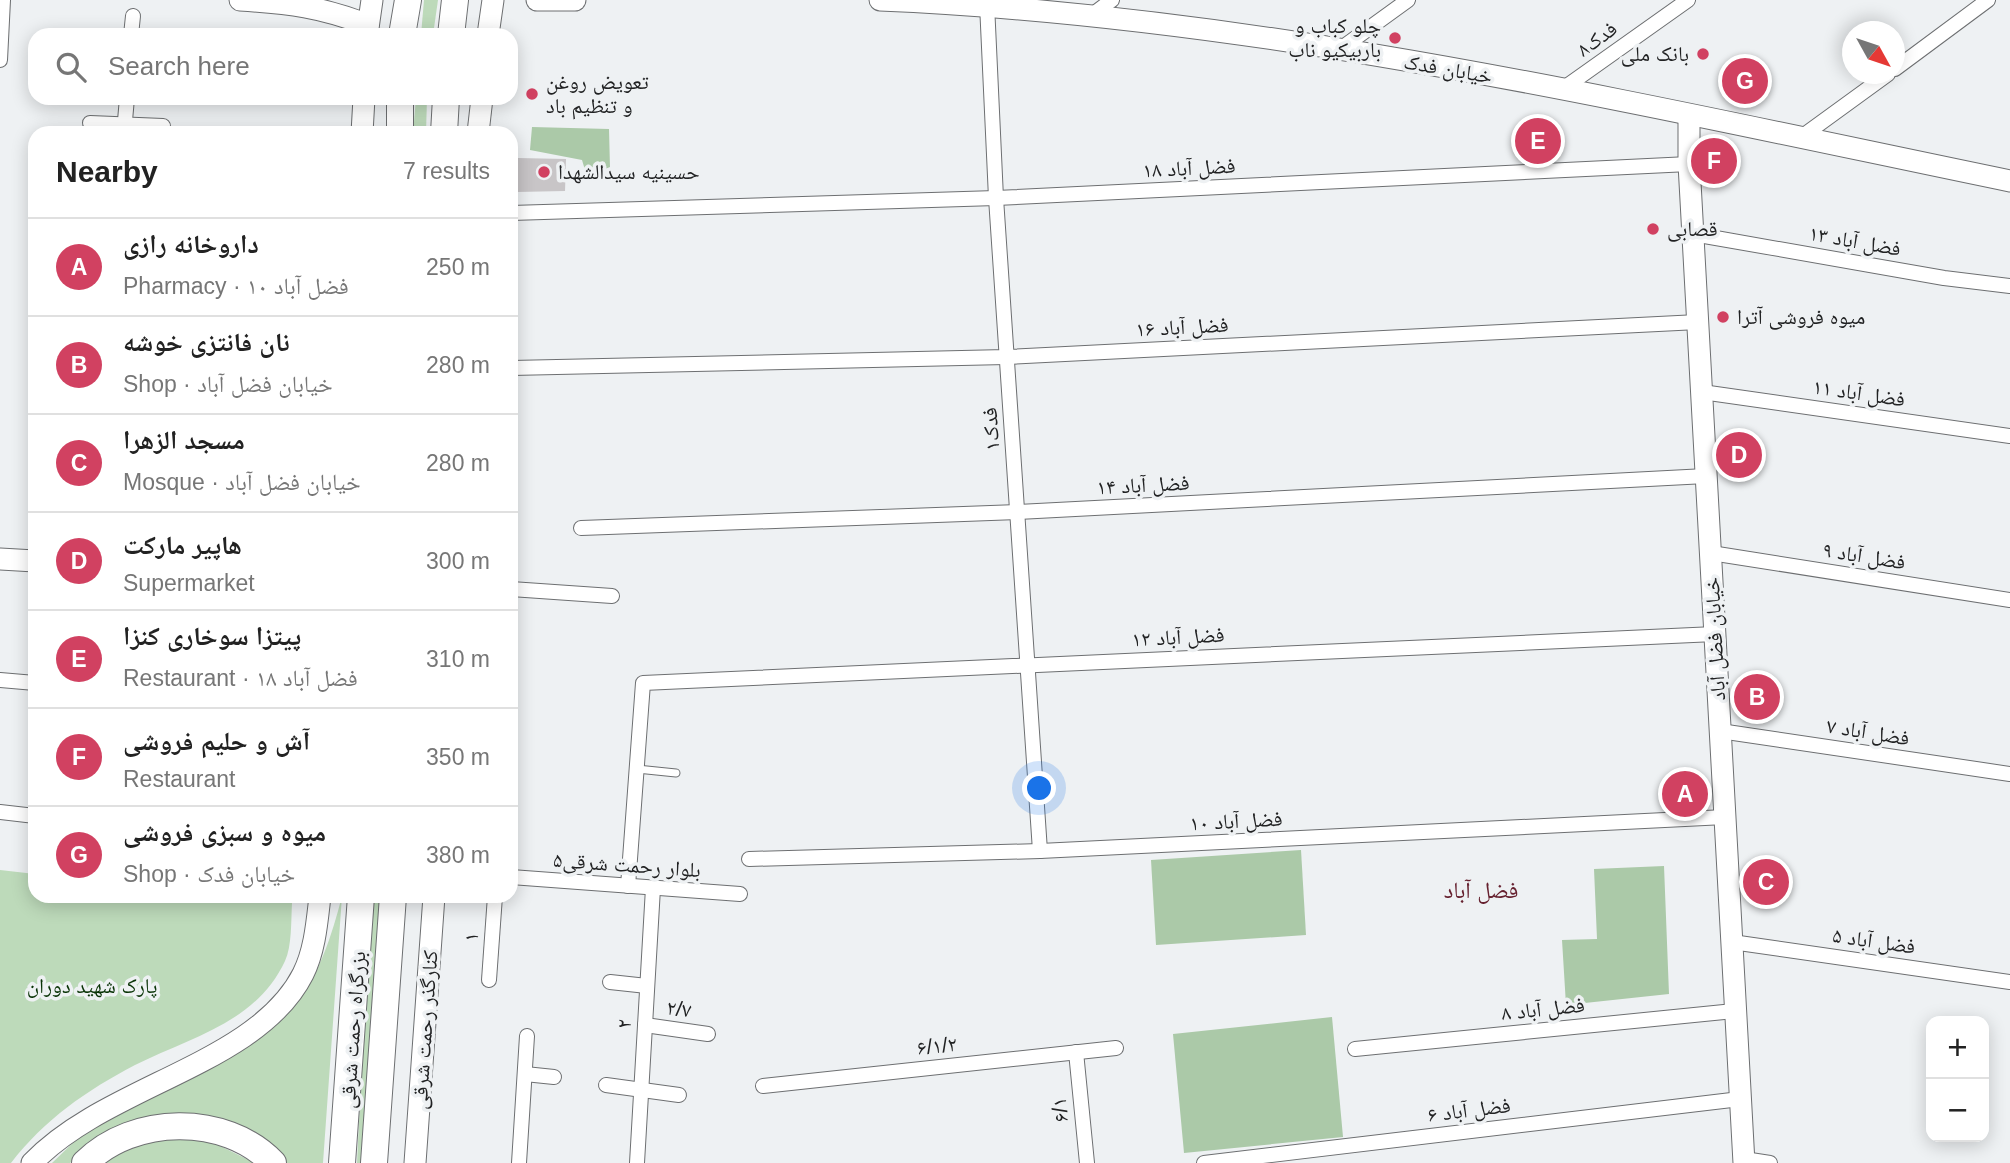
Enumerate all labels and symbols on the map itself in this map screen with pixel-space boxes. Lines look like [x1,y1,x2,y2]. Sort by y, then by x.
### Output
place label: چلو کباب و باربیکیو ناب [1288,14,1381,62]
street label: فدک۸ [1572,17,1621,61]
north arrow [1842,21,1905,84]
marker: چلو کباب و باربیکیو ناب [1387,30,1403,46]
place label: بانک ملی [1621,42,1689,67]
marker: بانک ملی [1695,46,1711,62]
street label: خیابان فدک [1402,49,1494,89]
pin: G [1722,55,1768,107]
place label: تعویض روغن و تنظیم باد [546,70,649,120]
marker: تعویض روغن و تنظیم باد [524,86,540,102]
pin: E [1515,115,1561,167]
pin: F [1691,135,1737,187]
street label: فضل آباد ۱۸ [1142,154,1236,183]
place label: حسینیه سیدالشهدا [558,160,700,184]
marker: حسینیه سیدالشهدا [536,164,552,180]
place label: قصابی [1667,217,1718,242]
marker: قصابی [1645,221,1661,237]
street label: فضل آباد ۱۳ [1807,221,1903,262]
place label: میوه فروشی آترا [1737,305,1865,330]
marker: میوه فروشی آترا [1715,309,1731,325]
street label: فضل آباد ۱۶ [1135,313,1229,342]
street label: فضل آباد ۱۱ [1811,375,1907,412]
street label: فدک۱ [978,407,1003,451]
pin: D [1716,429,1762,481]
street label: فضل آباد ۱۴ [1096,471,1190,500]
street label: فضل آباد ۹ [1821,538,1907,575]
street label: خیابان فضل آباد [1700,577,1731,701]
street label: فضل آباد ۱۲ [1131,623,1225,652]
pin: B [1734,671,1780,723]
street label: فضل آباد ۷ [1825,714,1911,751]
pin: A [1662,768,1708,820]
your location [1022,771,1056,805]
street label: فضل آباد ۱۰ [1189,807,1283,836]
street label: ۵بلوار رحمت شرقی [552,848,702,883]
pin: C [1743,856,1789,908]
district label: فضل آباد [1444,877,1518,904]
street label: فضل آباد ۵ [1831,923,1917,960]
street label: ۱ [459,931,482,942]
street label: کنارگذر رحمت شرقی [407,949,444,1110]
street label: بزرگراه رحمت شرقی [336,951,371,1110]
park label: پارک شهید دوران [27,974,157,998]
street label: فضل آباد ۸ [1500,993,1586,1026]
street label: ۲/۷ [665,995,693,1022]
street label: ۲ [612,1019,635,1029]
street label: ۶/۱/۲ [916,1032,958,1059]
street label: فضل آباد ۶ [1426,1093,1512,1128]
street label: ۶/۱ [1047,1097,1072,1124]

